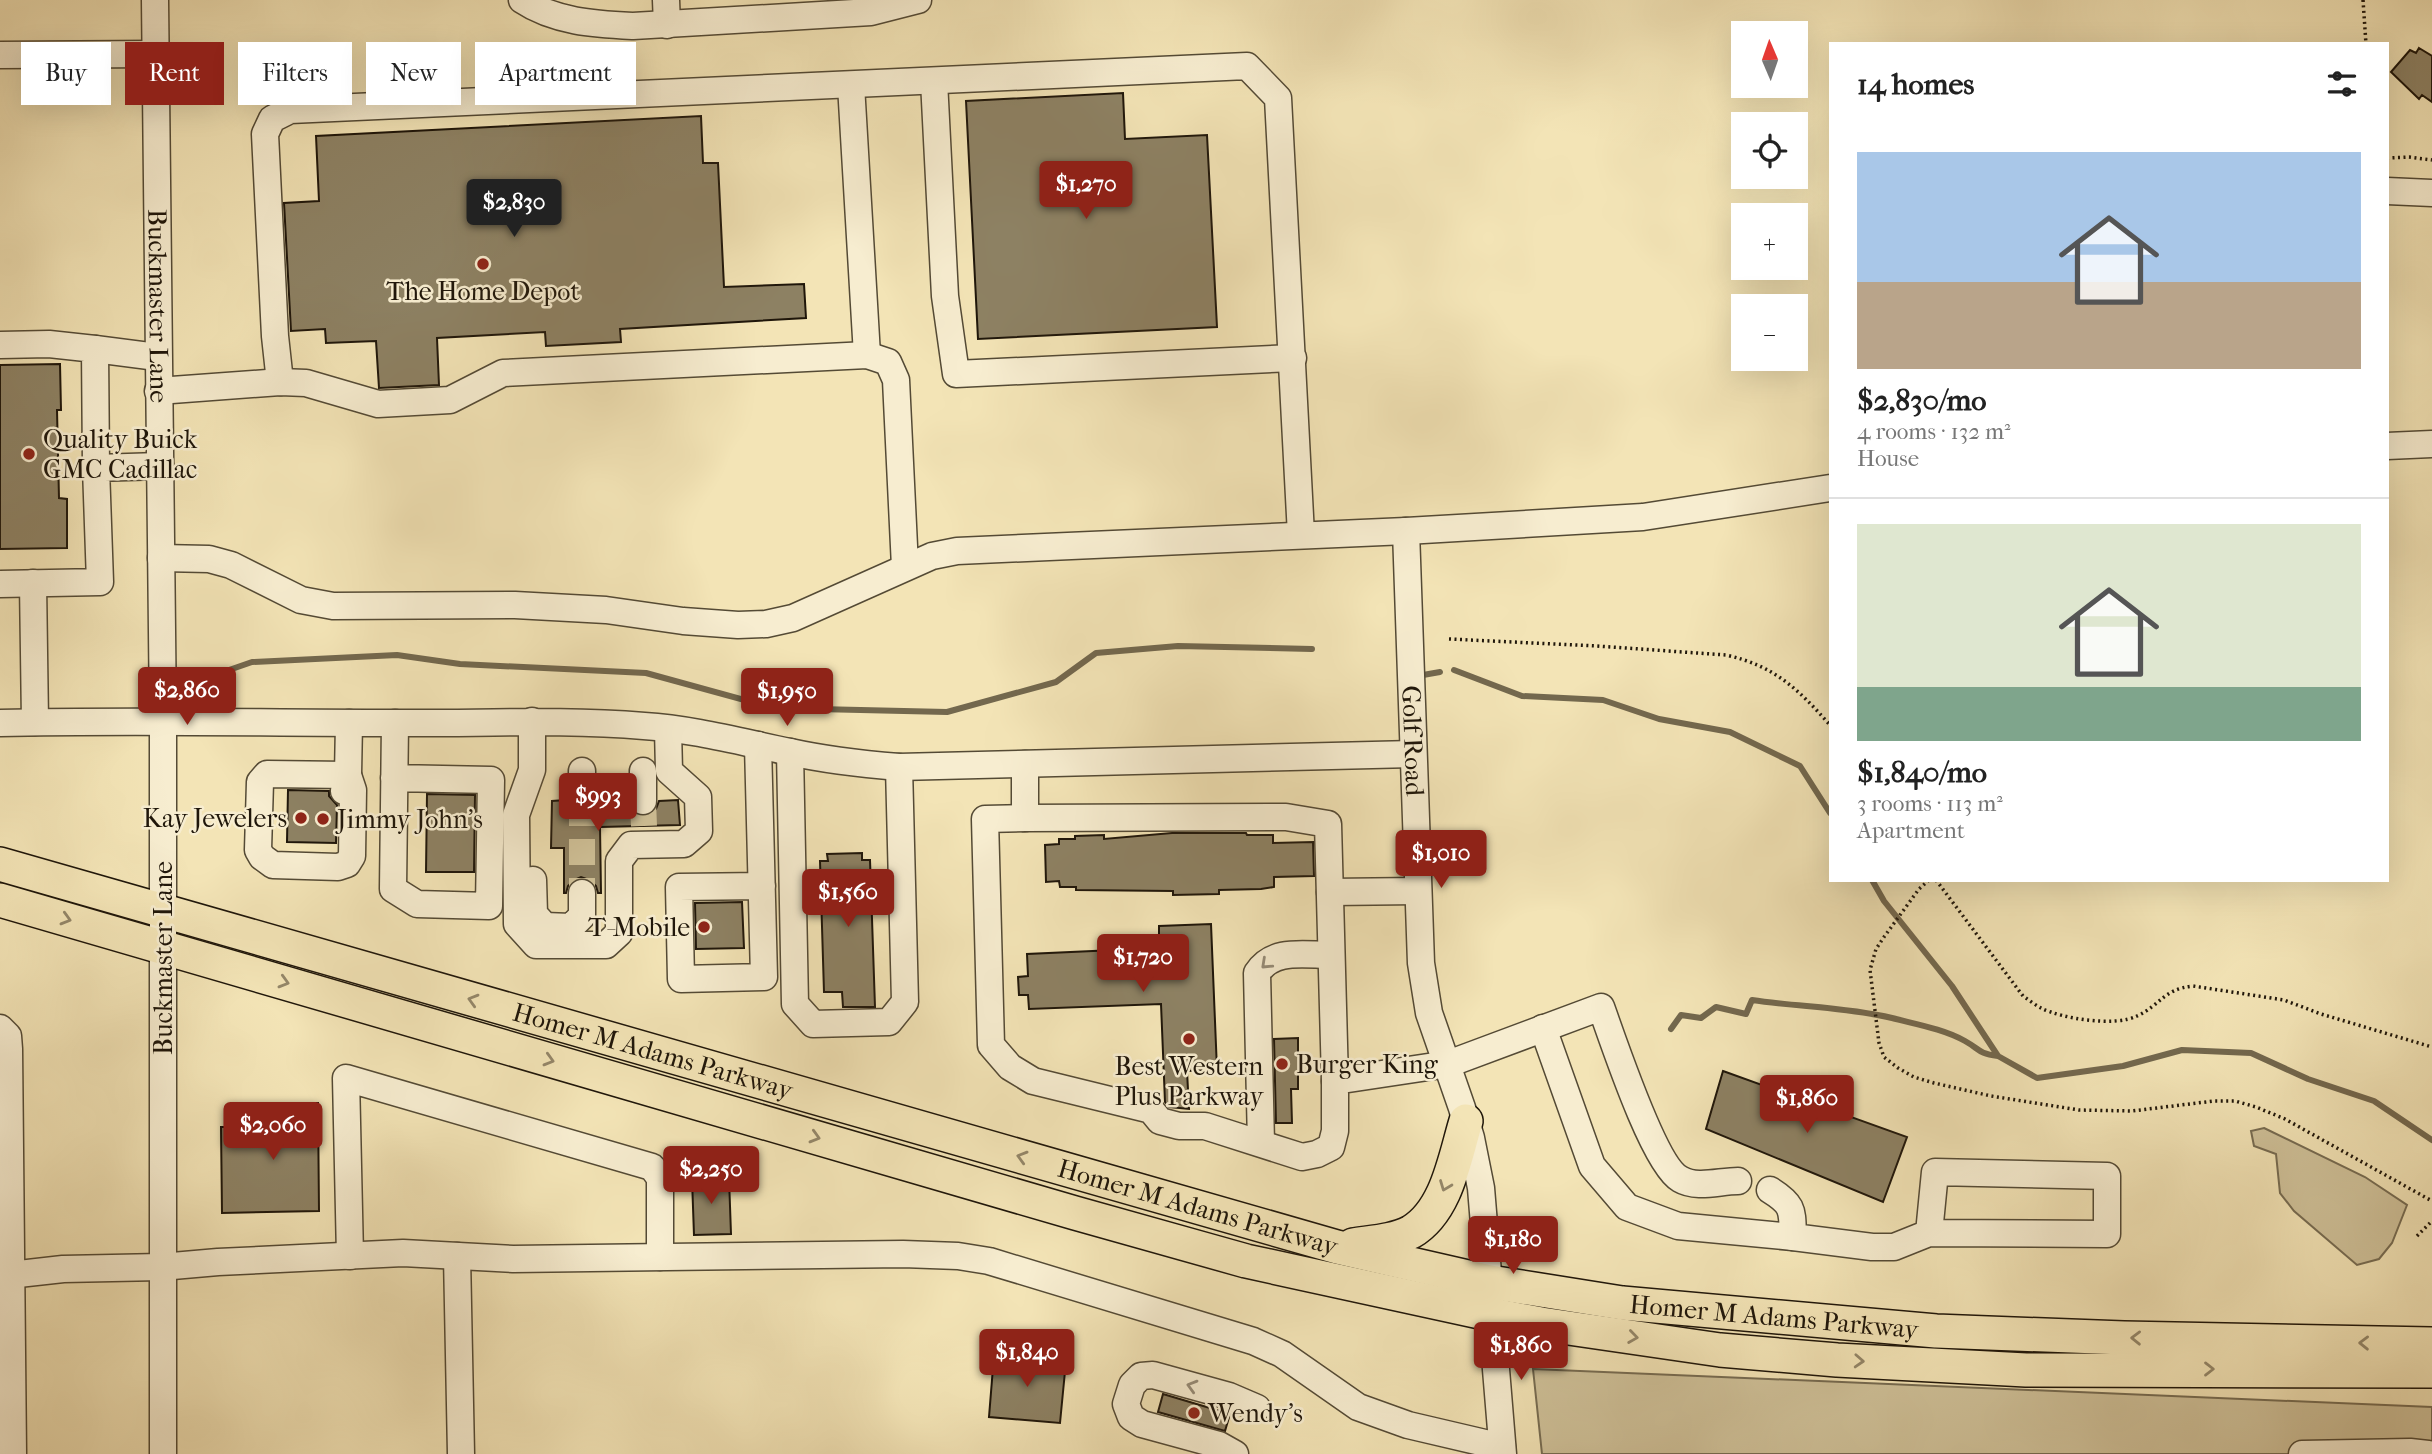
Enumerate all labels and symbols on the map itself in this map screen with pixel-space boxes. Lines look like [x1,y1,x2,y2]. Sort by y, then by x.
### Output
north arrow [1731,21,1808,98]
pin: $1,270 [1029,162,1143,221]
pin: $2,830 [457,180,571,239]
street label: Buckmaster Lane [141,209,174,403]
marker: The Home Depot [475,256,491,272]
place label: The Home Depot [386,276,580,307]
place label: Quality Buick GMC Cadillac [43,424,198,485]
marker: Quality Buick GMC Cadillac [21,446,37,462]
pin: $2,860 [130,668,244,727]
pin: $1,950 [730,668,844,728]
street label: Golf Road [1395,685,1430,798]
pin: $993 [557,774,639,833]
place label: Kay Jewelers [143,803,287,834]
place label: Jimmy John's [335,804,483,835]
marker: Kay Jewelers [293,810,309,826]
marker: Jimmy John's [315,811,331,827]
pin: $1,010 [1384,830,1498,890]
street label: Buckmaster Lane [148,861,179,1055]
pin: $1,560 [791,870,905,929]
one-way arrow [59,911,71,925]
place label: T-Mobile [588,912,690,943]
marker: T-Mobile [696,919,712,935]
pin: $1,720 [1086,934,1200,994]
one-way arrow [1262,956,1275,968]
one-way arrow [278,974,290,989]
one-way arrow [468,994,480,1008]
street label: Homer M Adams Parkway [509,997,797,1107]
marker: Best Western Plus Parkway [1181,1031,1197,1047]
place label: Burger King [1296,1049,1439,1080]
one-way arrow [543,1051,555,1066]
place label: Best Western Plus Parkway [1115,1051,1265,1112]
marker: Burger King [1274,1056,1290,1072]
pin: $1,860 [1750,1076,1864,1135]
pin: $2,060 [216,1102,330,1162]
one-way arrow [809,1129,821,1144]
pin: $2,250 [654,1146,768,1206]
one-way arrow [1016,1150,1028,1165]
street label: Homer M Adams Parkway [1054,1153,1342,1263]
one-way arrow [1440,1179,1454,1191]
pin: $1,180 [1456,1216,1570,1276]
street label: Homer M Adams Parkway [1628,1289,1921,1345]
pin: $1,860 [1464,1322,1578,1382]
pin: $1,840 [970,1330,1084,1389]
one-way arrow [1627,1330,1639,1345]
one-way arrow [2131,1330,2141,1346]
one-way arrow [2358,1335,2369,1350]
one-way arrow [1854,1354,1865,1369]
one-way arrow [2204,1361,2215,1377]
one-way arrow [1187,1380,1199,1394]
place label: Wendy's [1207,1398,1303,1429]
marker: Wendy's [1186,1405,1202,1421]

